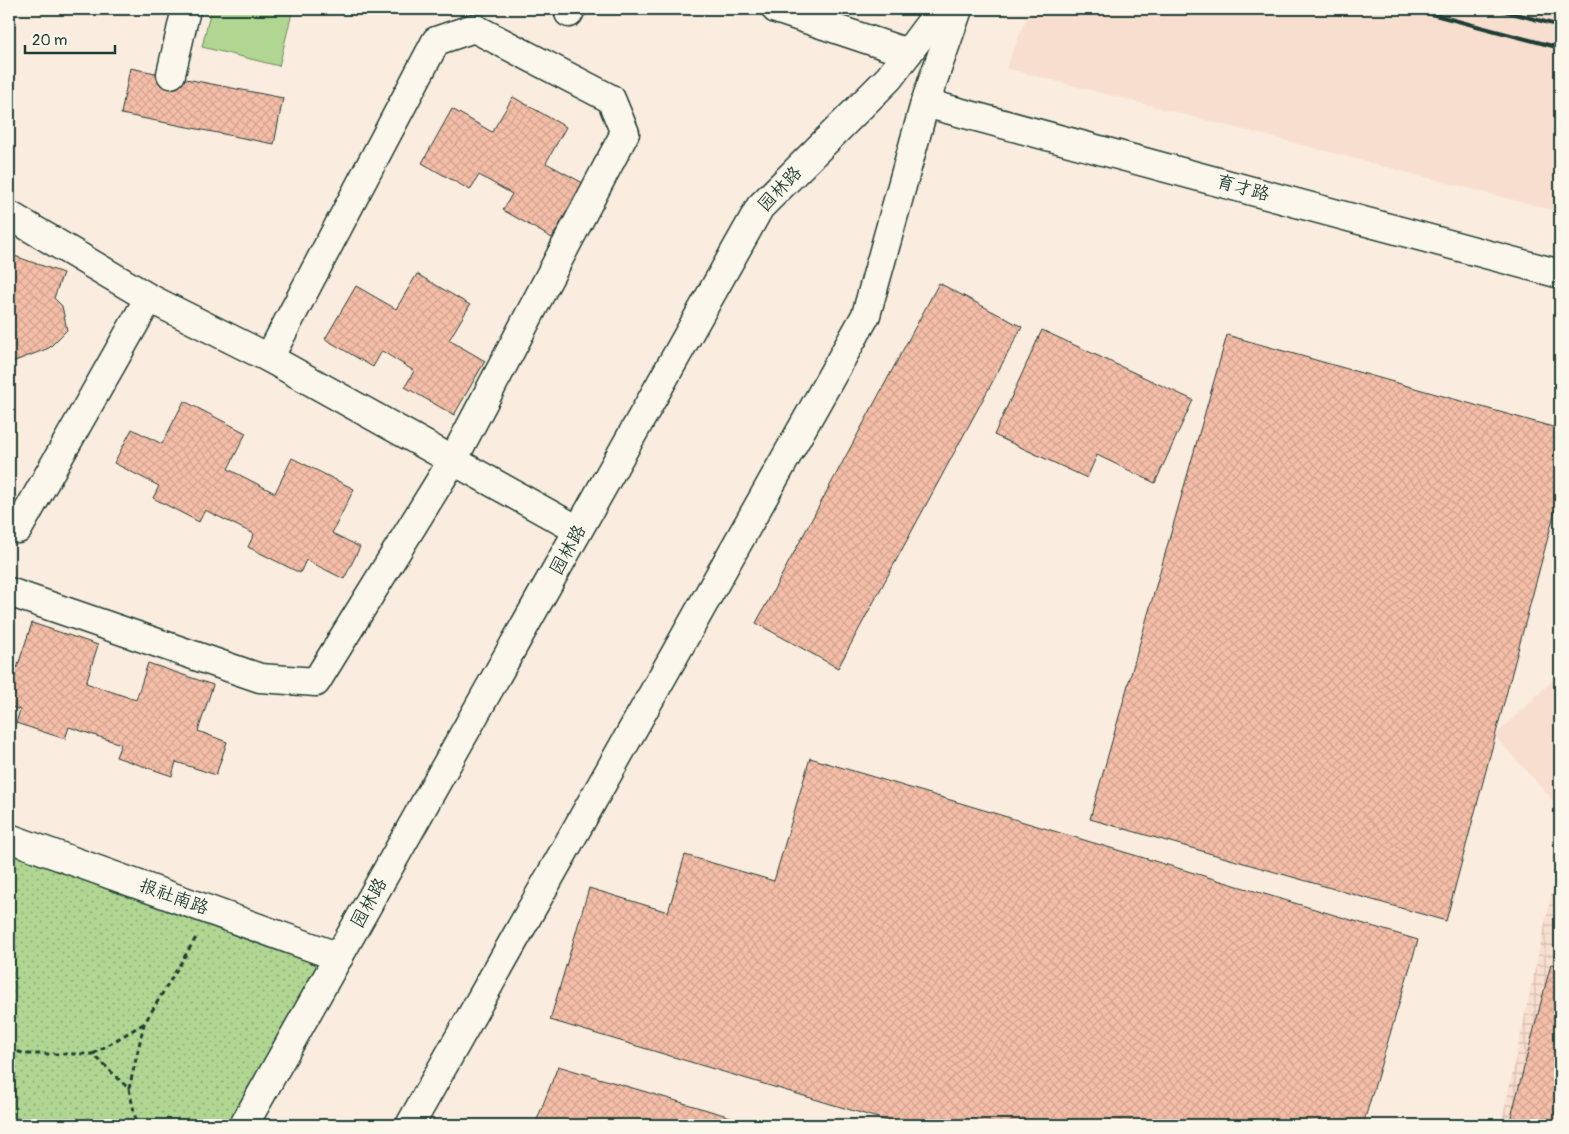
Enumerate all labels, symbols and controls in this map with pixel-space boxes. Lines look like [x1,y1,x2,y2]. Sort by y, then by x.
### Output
scale bar [25,22,115,54]
text: 20 m [32,31,67,50]
street label: 园林路 [753,161,807,217]
street label: 育才路 [1214,170,1272,206]
street label: 园林路 [545,521,591,579]
street label: 报社南路 [136,874,212,920]
street label: 园林路 [346,874,392,932]

